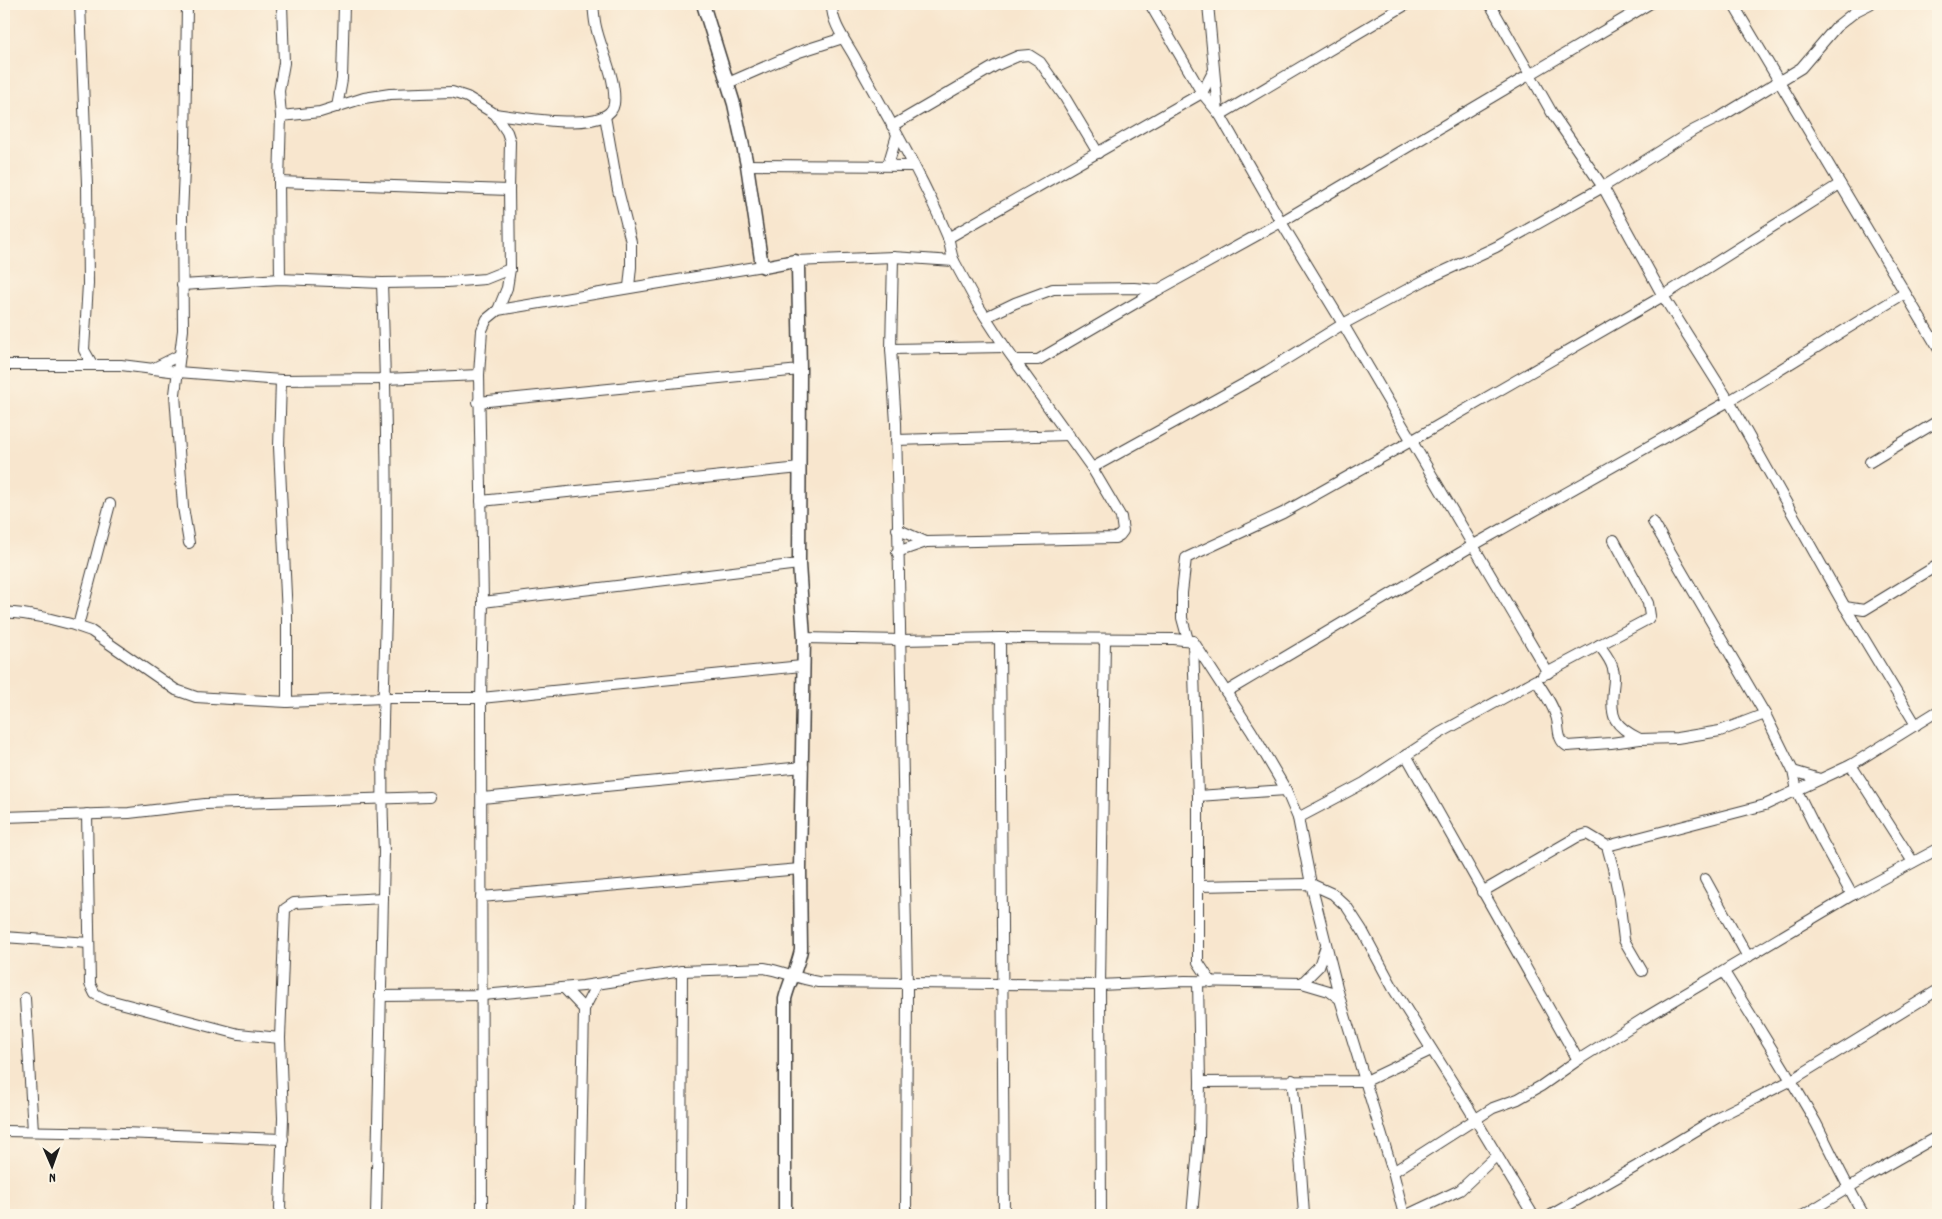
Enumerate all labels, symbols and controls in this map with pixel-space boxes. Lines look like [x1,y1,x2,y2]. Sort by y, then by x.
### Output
north arrow [28,1142,78,1192]
text: N [48,1167,56,1187]

